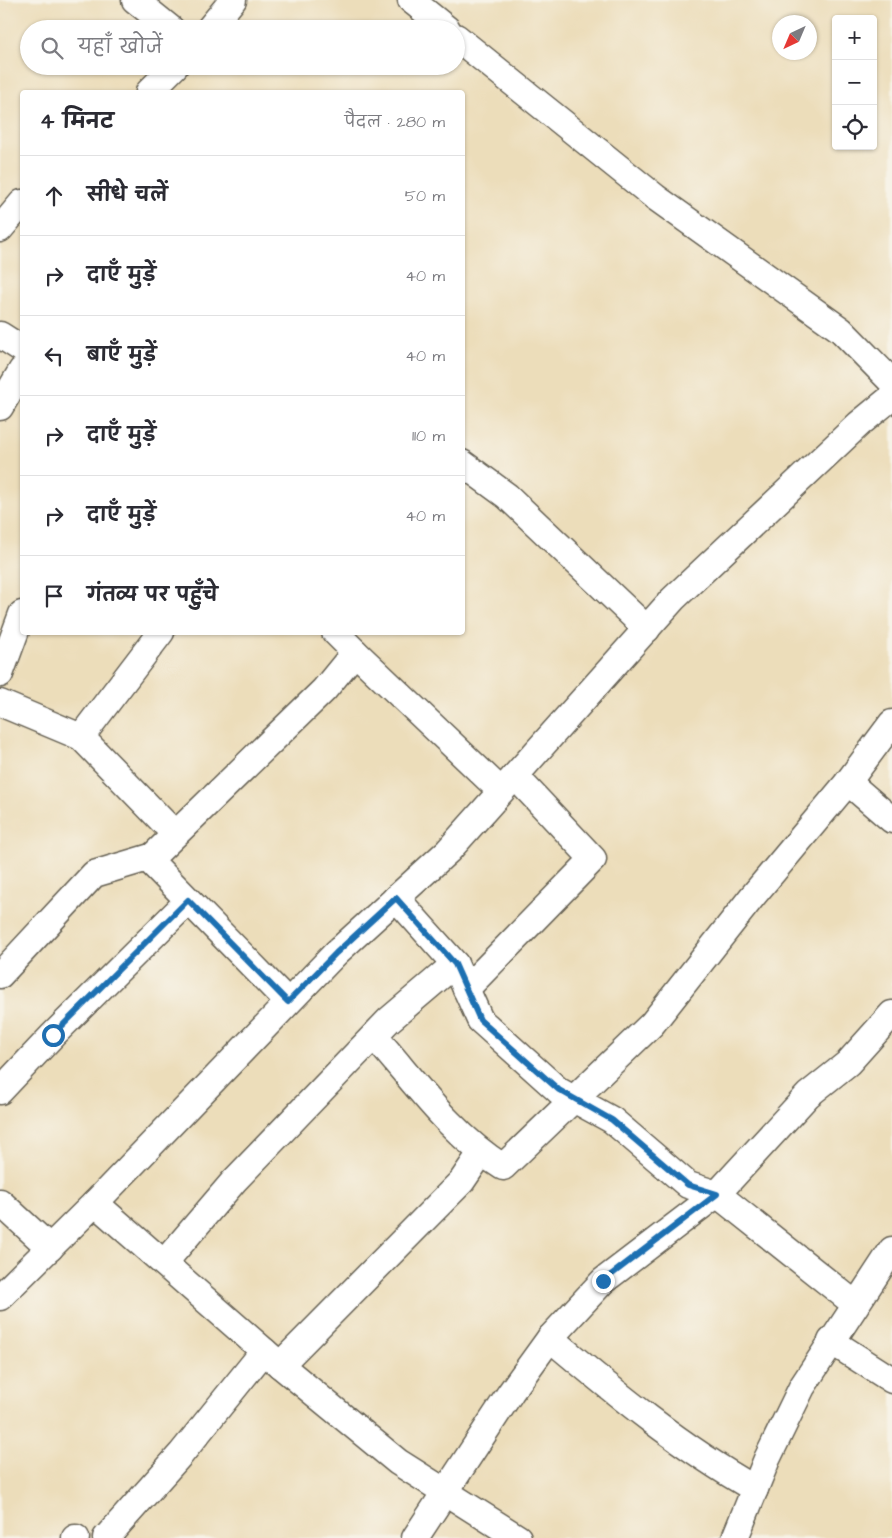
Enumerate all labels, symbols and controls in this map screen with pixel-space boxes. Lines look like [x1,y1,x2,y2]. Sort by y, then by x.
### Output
north arrow [772,15,817,60]
map controls [832,15,877,150]
button: + [832,15,877,60]
search box [20,20,465,75]
icon: search [38,34,66,62]
text: यहाँ खोजें [78,34,162,61]
button: − [832,60,877,105]
button: locate [832,105,877,150]
text: 4 मिनट [40,107,114,136]
text: पैदल · 280 m [344,111,445,133]
icon: ahead [40,182,68,210]
text: सीधे चलें [87,182,168,209]
text: 50 m [405,185,445,207]
icon: right [40,262,68,290]
text: दाएँ मुड़ें [87,262,156,289]
text: 40 m [405,265,445,287]
icon: left [40,342,68,370]
text: बाएँ मुड़ें [87,342,156,369]
text: 40 m [405,345,445,367]
icon: right [40,422,68,450]
text: दाएँ मुड़ें [87,422,156,449]
text: 110 m [412,425,445,447]
icon: right [40,502,68,530]
text: दाएँ मुड़ें [87,502,156,529]
text: 40 m [405,505,445,527]
icon: arrive [40,582,68,610]
text: गंतव्य पर पहुँचे [87,582,218,609]
route start [42,1024,65,1047]
route end [592,1270,615,1293]

